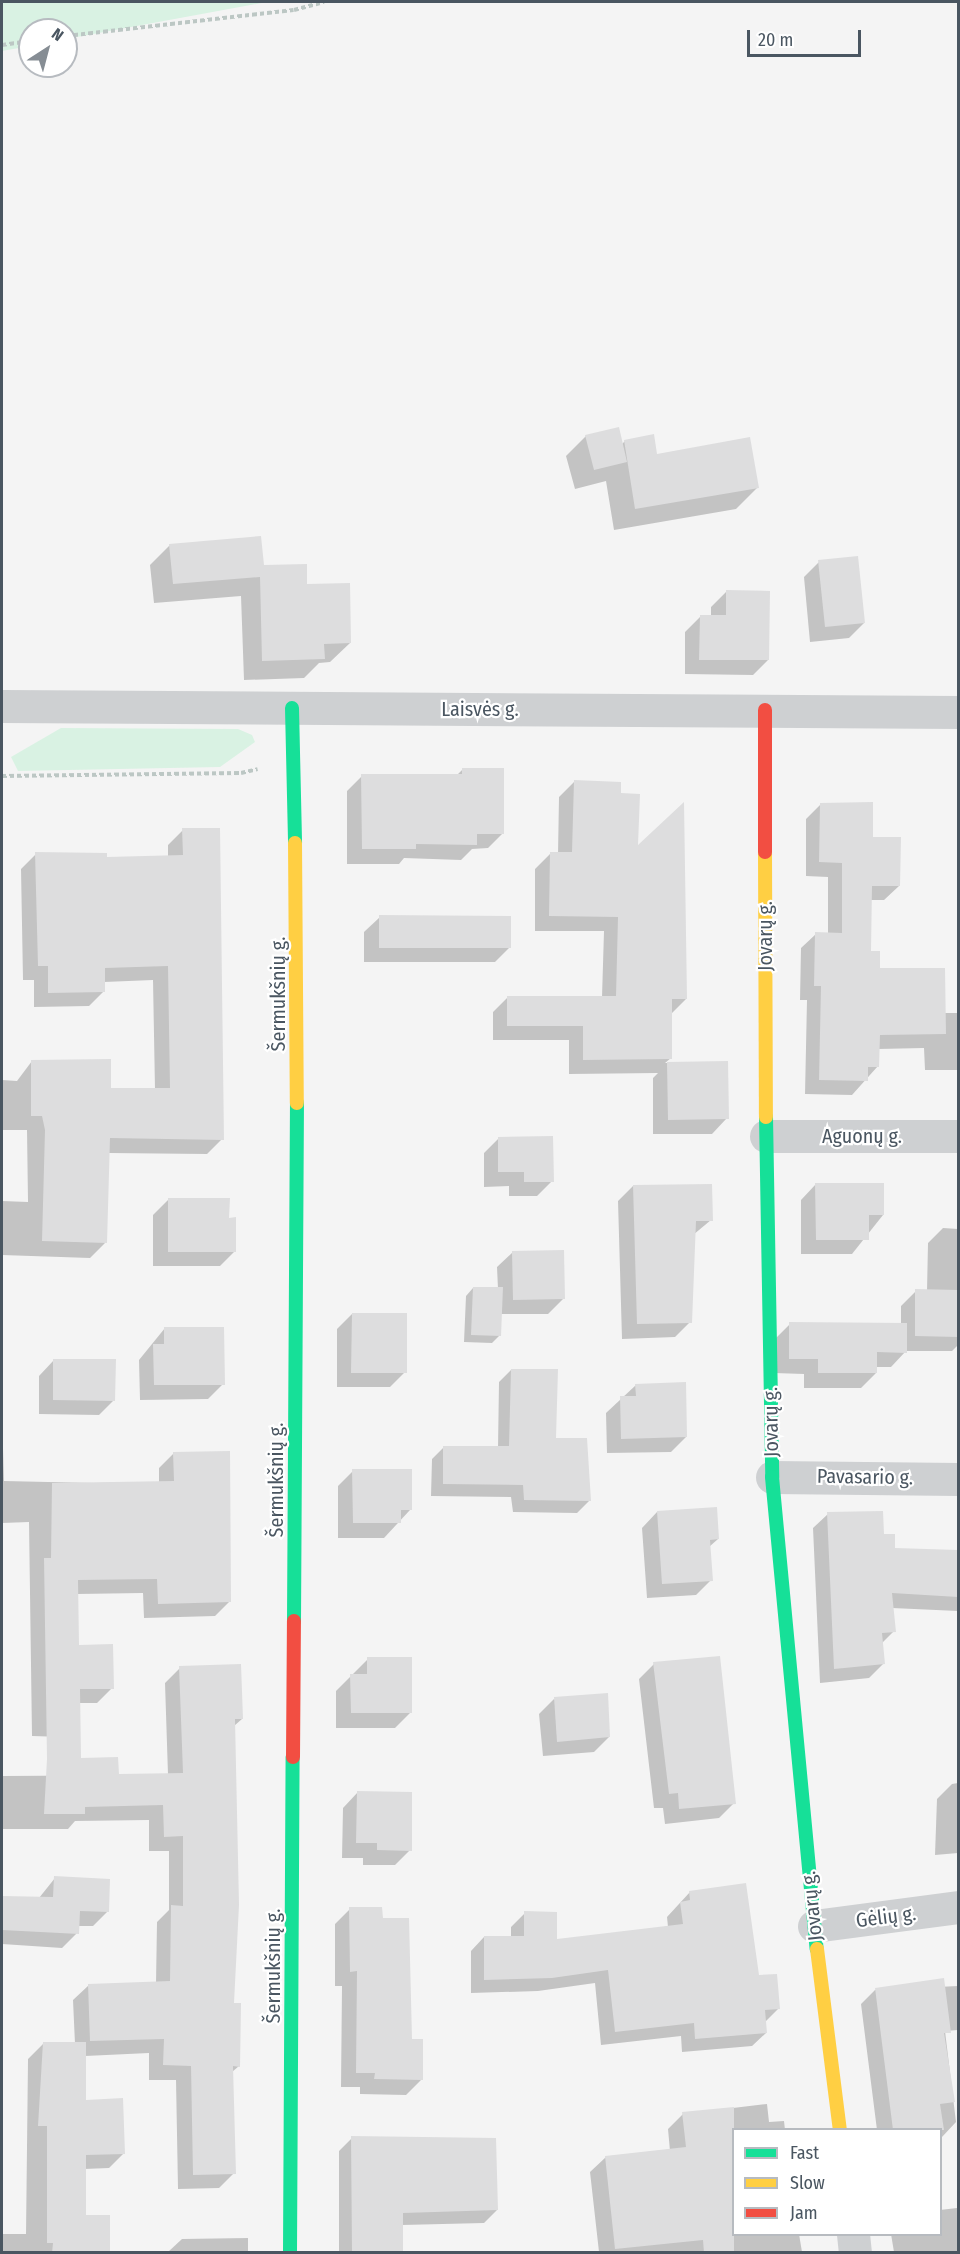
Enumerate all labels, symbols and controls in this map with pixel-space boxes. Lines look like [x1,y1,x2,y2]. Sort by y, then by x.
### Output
north arrow [18,18,78,78]
scale bar [750,18,864,56]
text: N [48,24,67,45]
text: 20 m [758,29,793,51]
street label: Laisvės g. [441,697,519,721]
street label: Jovarų g. [753,901,777,971]
street label: Šermukšnių g. [266,937,290,1051]
street label: Aguonų g. [822,1124,902,1148]
street label: Jovarų g. [758,1387,784,1457]
street label: Šermukšnių g. [264,1423,288,1537]
street label: Pavasario g. [817,1464,913,1490]
street label: Jovarų g. [796,1870,828,1942]
street label: Gėlių g. [855,1901,917,1933]
street label: Šermukšnių g. [261,1909,285,2023]
legend [732,2128,942,2236]
text: Fast [790,2142,819,2164]
text: Slow [790,2172,825,2194]
text: Jam [790,2202,818,2224]

